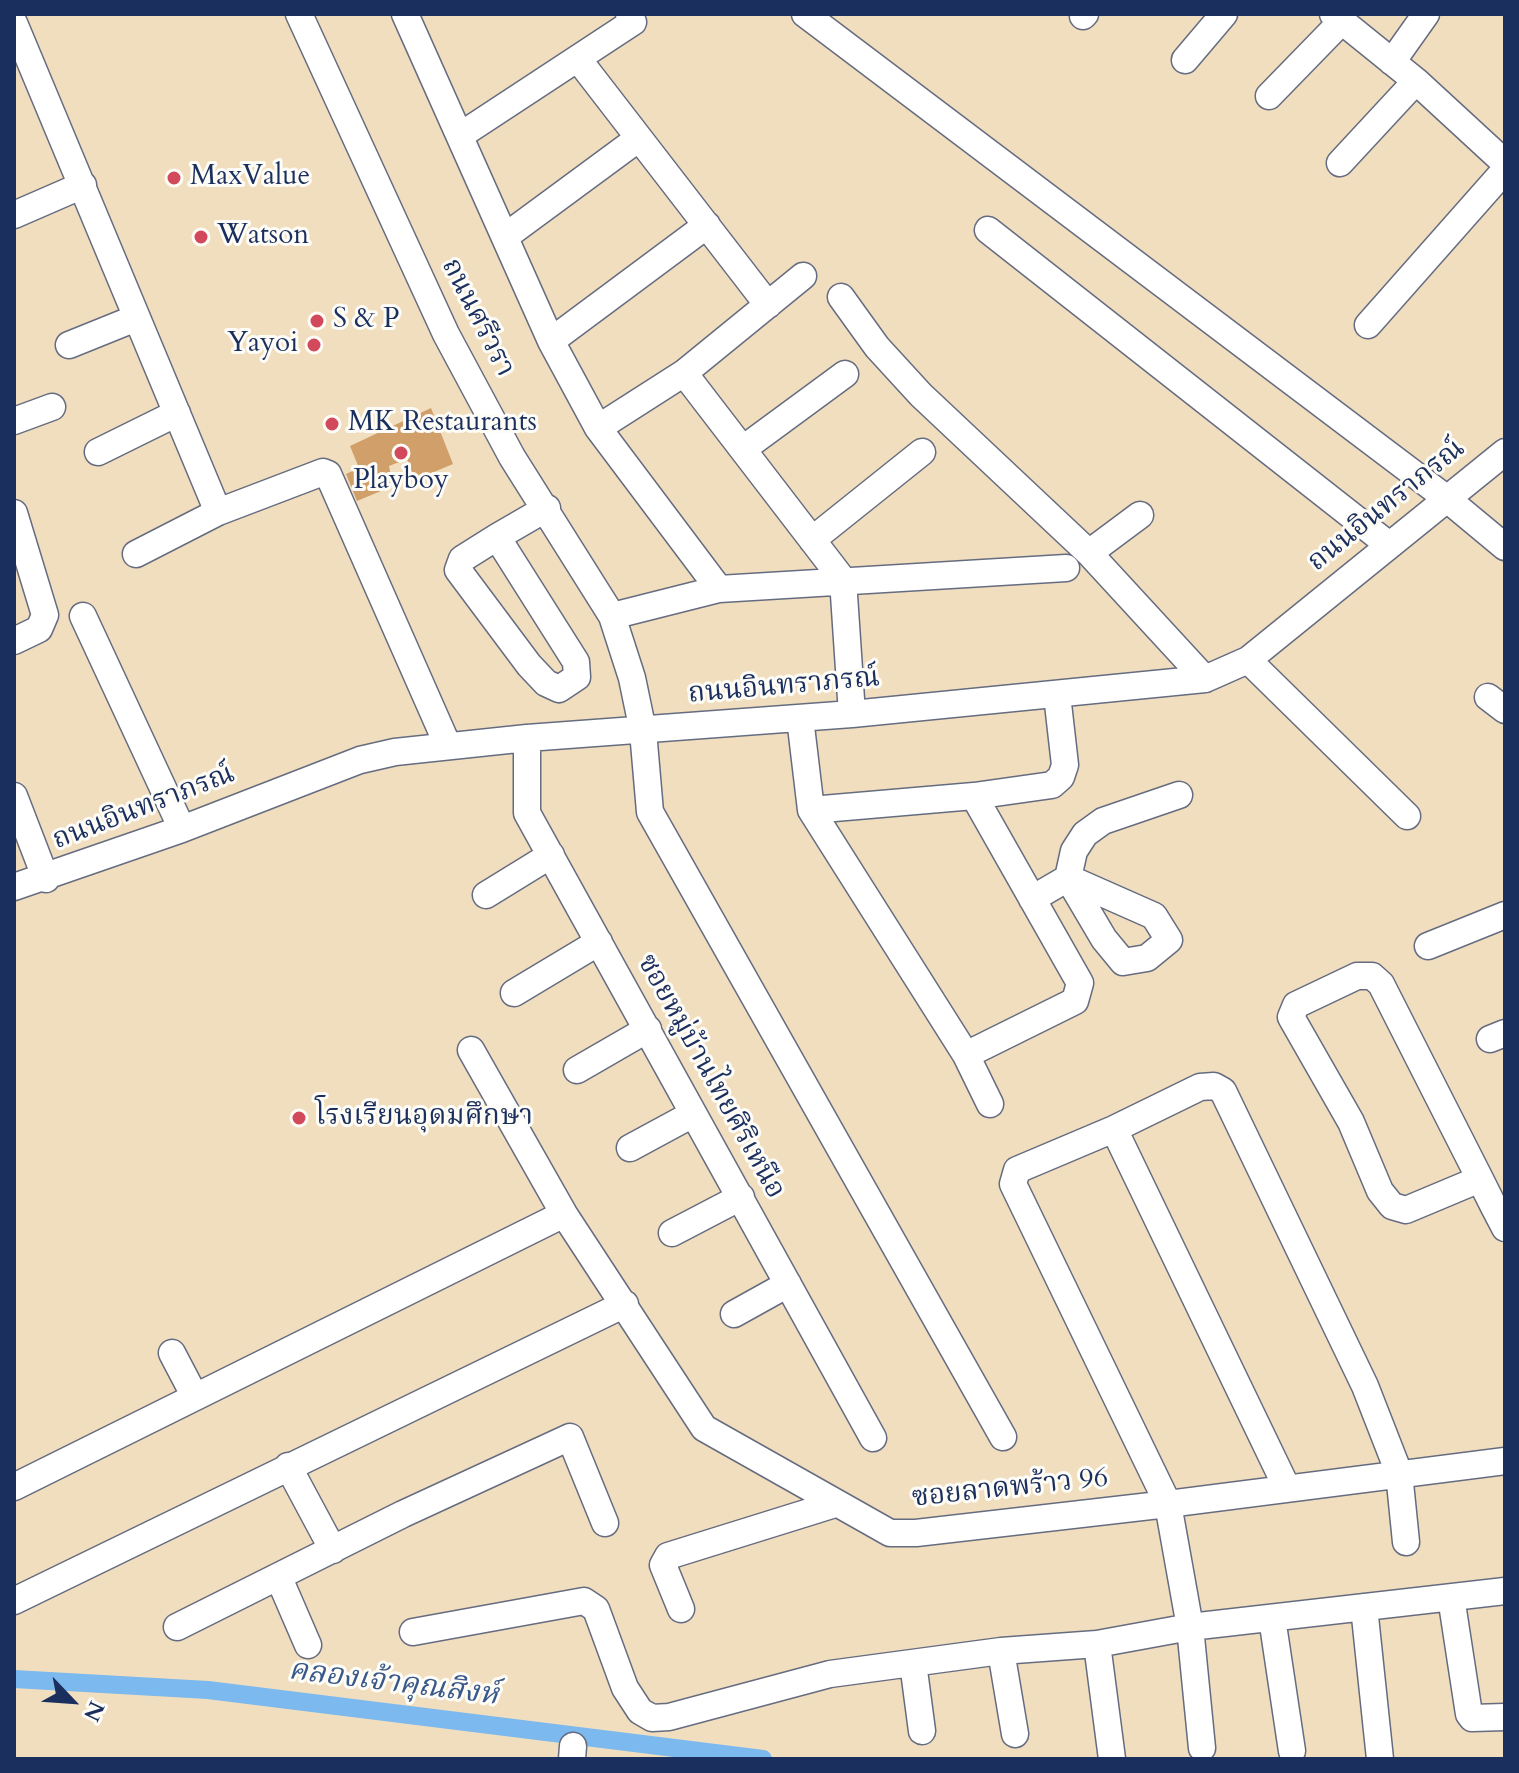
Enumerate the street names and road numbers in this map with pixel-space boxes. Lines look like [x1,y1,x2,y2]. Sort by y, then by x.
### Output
street label: ถนนศรีวรา [433,253,521,383]
street label: ถนนอินทราภรณ์ [1302,432,1472,580]
street label: ถนนอินทราภรณ์ [687,662,881,712]
street label: ถนนอินทราภรณ์ [48,758,240,858]
street label: ซอยหมู่บ้านไทยศิริเหนือ [629,949,791,1205]
street label: ซอยลาดพร้าว 96 [910,1462,1110,1516]

